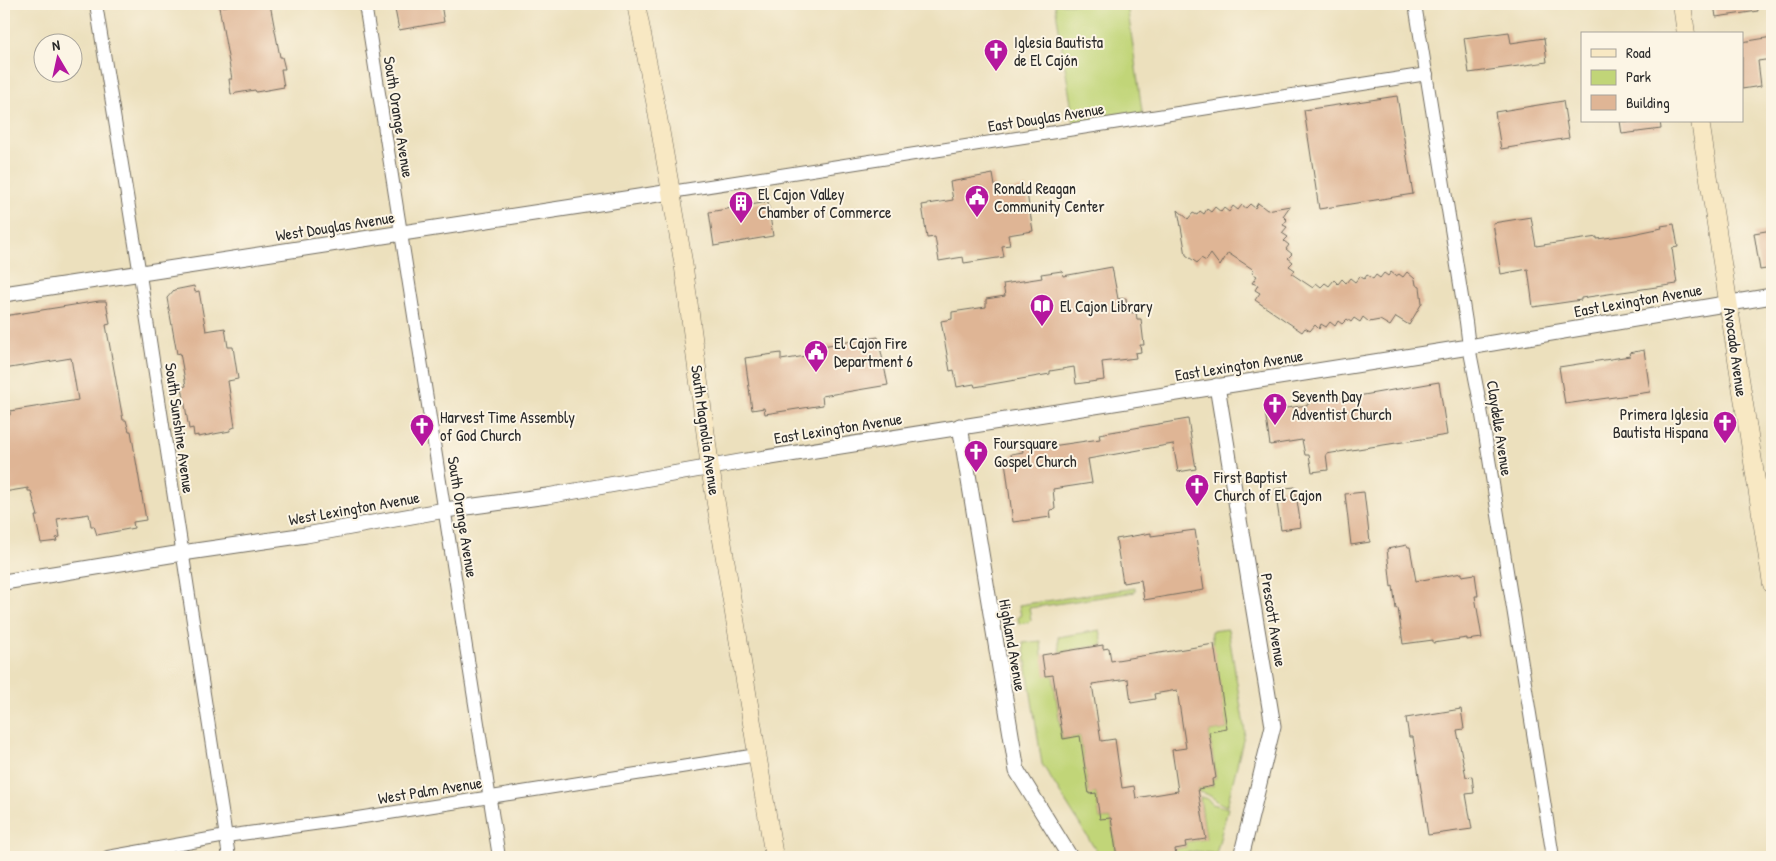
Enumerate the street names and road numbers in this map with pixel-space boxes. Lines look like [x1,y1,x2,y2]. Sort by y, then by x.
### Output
street label: South Orange Avenue [379,55,420,180]
street label: East Douglas Avenue [986,97,1106,137]
street label: West Douglas Avenue [274,206,397,246]
street label: East Lexington Avenue [1572,278,1704,322]
street label: Avocado Avenue [1719,306,1753,399]
street label: East Lexington Avenue [1173,344,1305,386]
street label: South Sunshine Avenue [160,361,200,495]
street label: South Magnolia Avenue [686,364,726,497]
street label: Claydelle Avenue [1482,379,1518,478]
street label: East Lexington Avenue [772,407,904,449]
street label: South Orange Avenue [443,455,484,580]
street label: West Lexington Avenue [287,486,422,530]
street label: Prescott Avenue [1256,572,1292,669]
street label: Highland Avenue [994,597,1032,693]
street label: West Palm Avenue [376,771,484,809]

